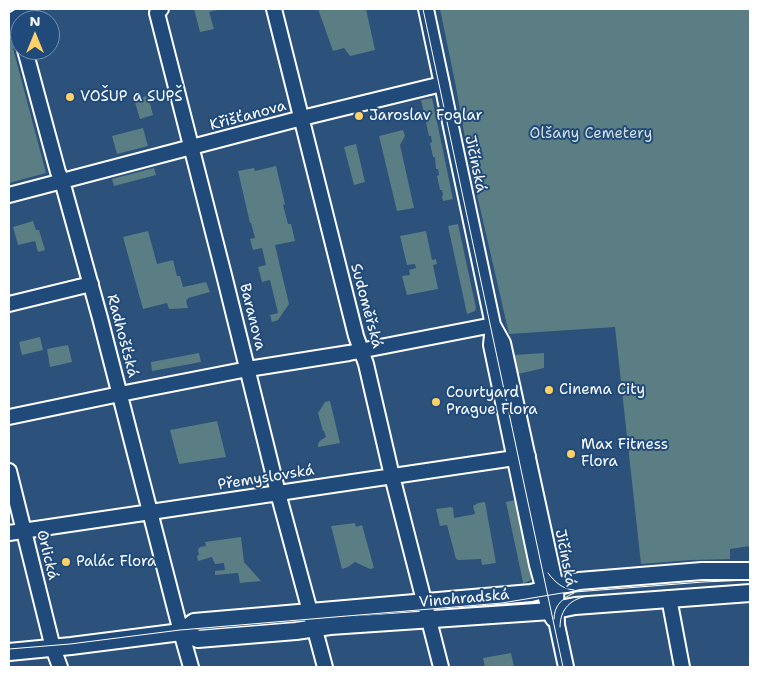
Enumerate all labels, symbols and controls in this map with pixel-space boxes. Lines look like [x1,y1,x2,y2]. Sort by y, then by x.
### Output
north arrow [10,10,60,60]
text: N [29,12,41,30]
place label: VOŠUP a SUPŠ [80,88,183,106]
marker: VOŠUP a SUPŠ [64,91,76,103]
street label: Křišťanova [208,97,288,135]
place label: Jaroslav Foglar [369,107,483,125]
marker: Jaroslav Foglar [353,110,365,122]
park label: Olšany Cemetery [530,125,652,143]
street label: Jičínská [460,134,490,194]
street label: Sudoměřská [346,262,386,350]
street label: Baranova [235,282,269,352]
street label: Radhošťská [102,292,142,380]
place label: Cinema City [559,381,645,399]
place label: Courtyard Prague Flora [446,384,538,419]
marker: Cinema City [543,384,555,396]
marker: Courtyard Prague Flora [430,396,442,408]
place label: Max Fitness Flora [581,436,668,471]
marker: Max Fitness Flora [565,448,577,460]
street label: Přemyslovská [217,461,315,495]
street label: Orlická [32,528,62,582]
street label: Jičínská [551,528,579,588]
place label: Palác Flora [76,553,156,571]
marker: Palác Flora [60,556,72,568]
street label: Vinohradská [418,586,510,612]

